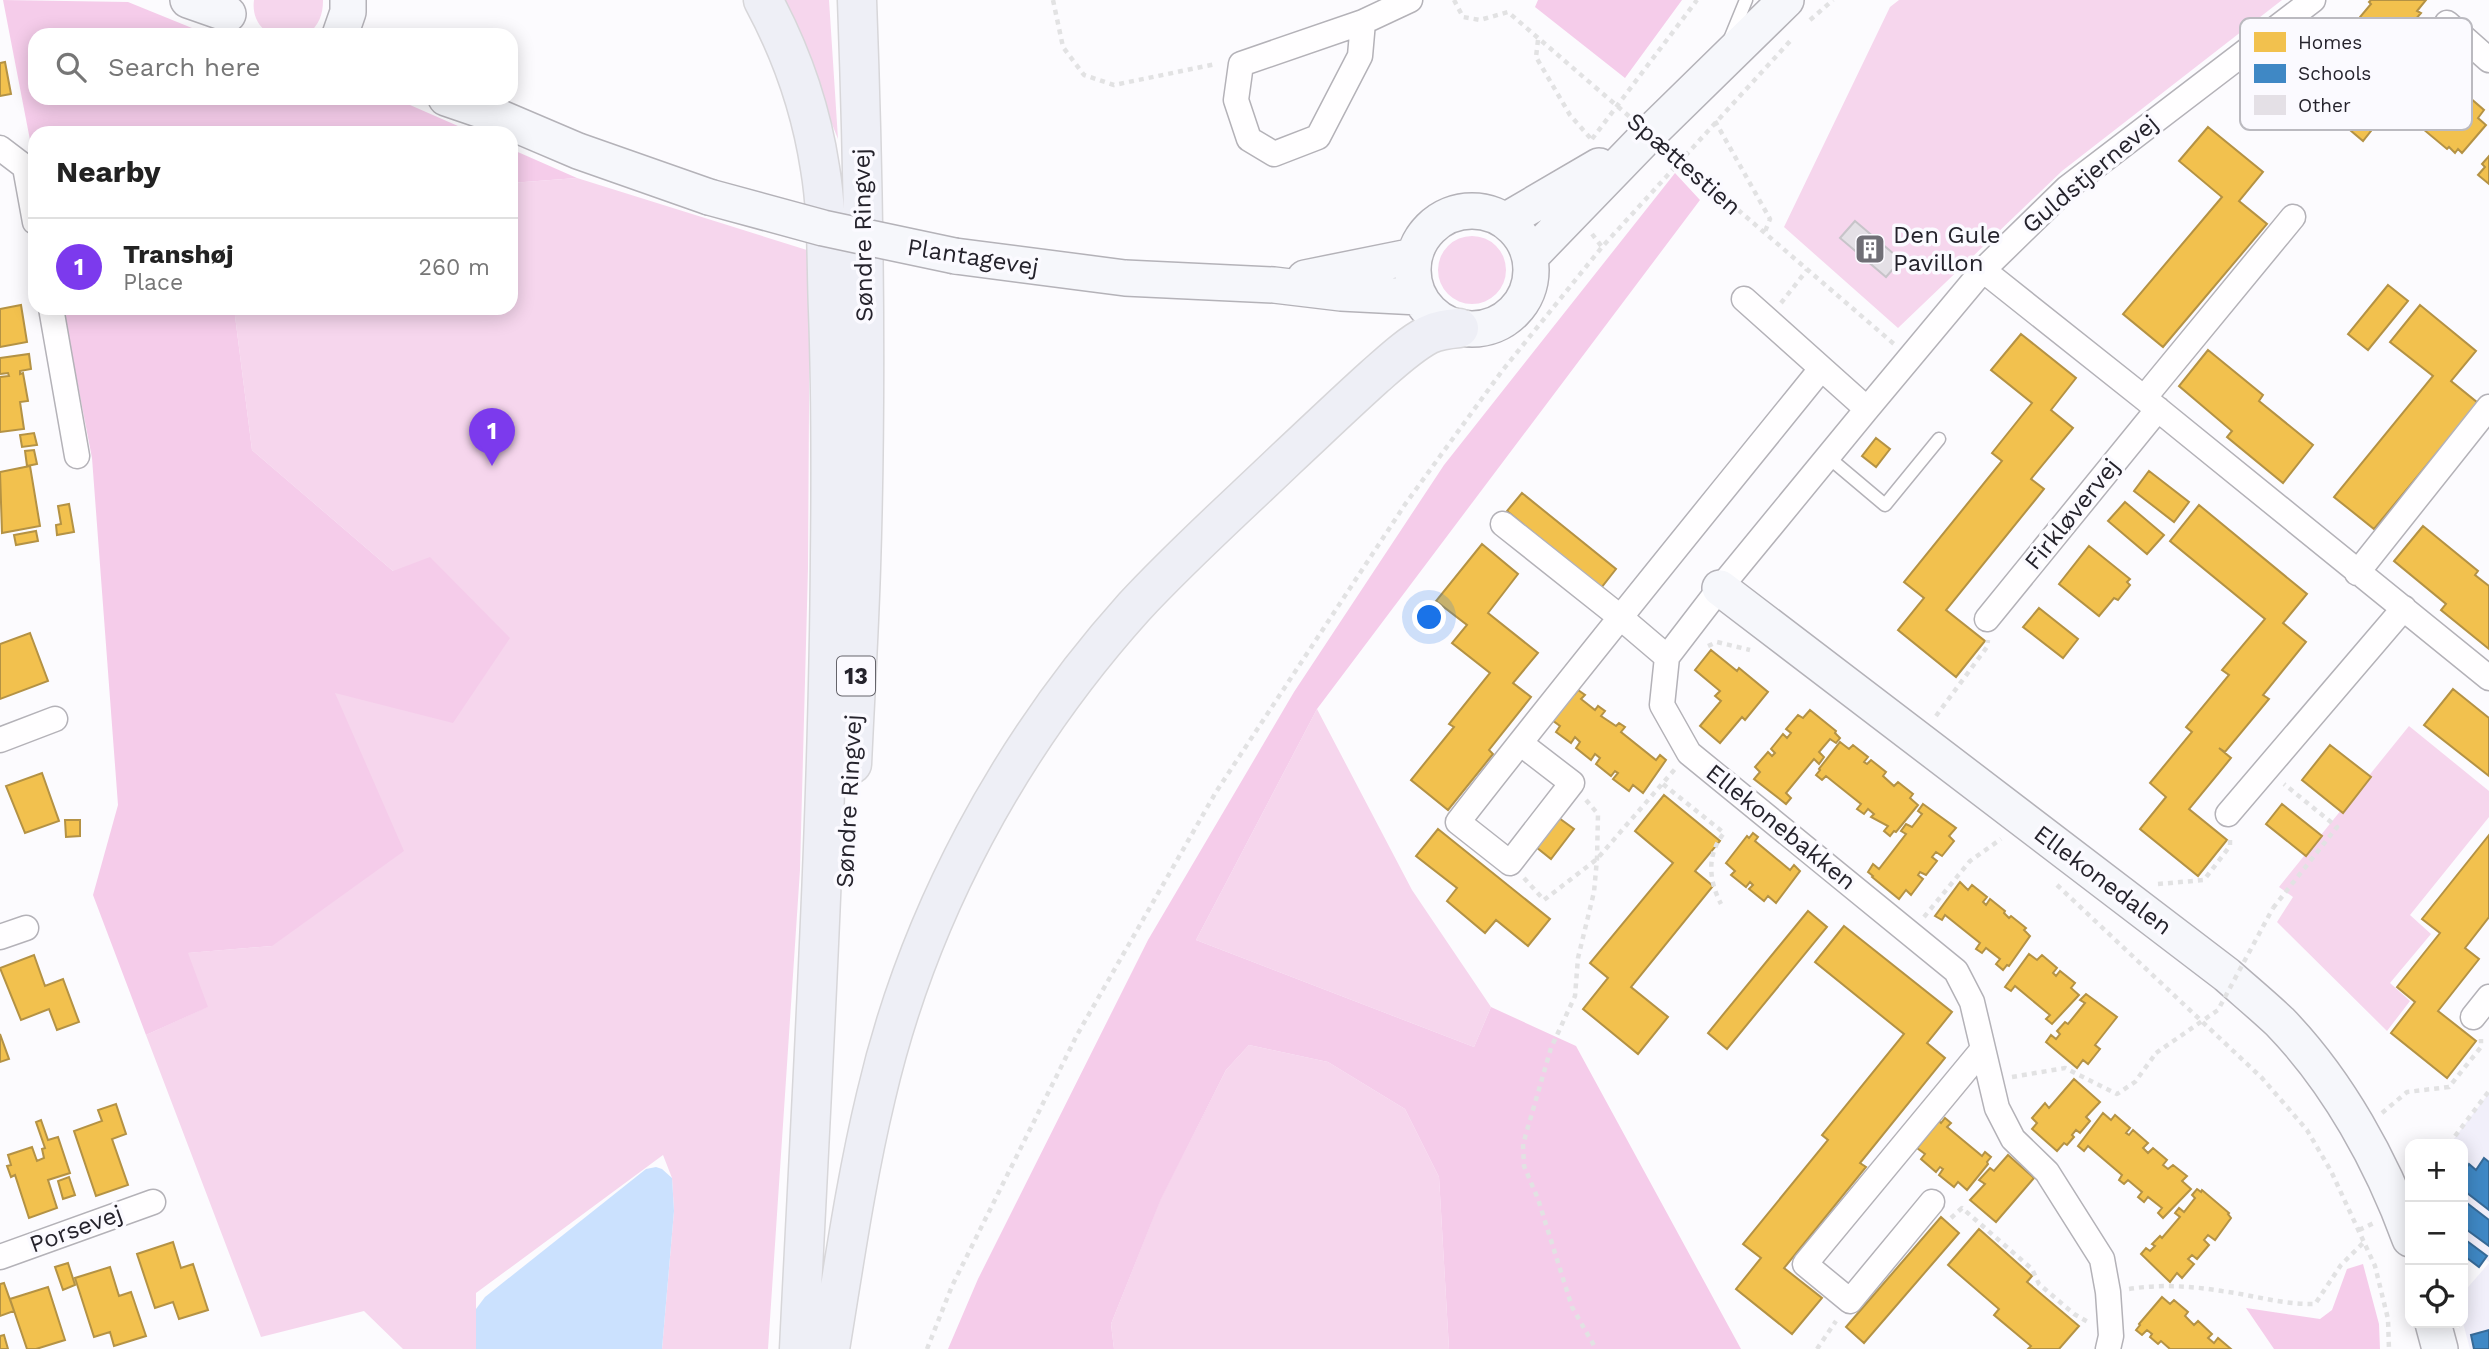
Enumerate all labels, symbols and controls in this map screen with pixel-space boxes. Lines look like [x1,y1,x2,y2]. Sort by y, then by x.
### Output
legend [2240,18,2472,130]
search box [28,28,518,105]
text: Homes [2298,31,2362,54]
icon: search [52,48,90,86]
text: Search here [108,52,260,82]
text: Schools [2298,62,2371,85]
text: Other [2298,94,2351,117]
street label: Spættestien [1621,107,1747,221]
street label: Guldstjernevej [2017,109,2163,239]
street label: Søndre Ringvej [847,148,879,322]
text: Nearby [56,154,161,189]
place label: Den Gule Pavillon [1893,221,2001,277]
building icon: Den Gule Pavillon [1853,232,1887,266]
street label: Plantagevej [905,233,1041,281]
text: Transhøj [123,239,234,269]
text: 1 [74,254,84,281]
text: 260 m [419,254,490,281]
text: Place [123,269,183,296]
pin: 1 [469,408,515,466]
street label: Firkløvervej [2019,453,2125,575]
your location [1412,600,1446,634]
road number: 13 [837,656,875,696]
street label: Søndre Ringvej [830,714,868,888]
street label: Ellekonebakken [1701,758,1861,896]
street label: Ellekonedalen [2029,819,2177,941]
map controls [2405,1139,2468,1328]
button: + [2405,1139,2468,1202]
street label: Porsevej [26,1199,126,1259]
button: − [2405,1202,2468,1265]
button: locate [2405,1265,2468,1328]

